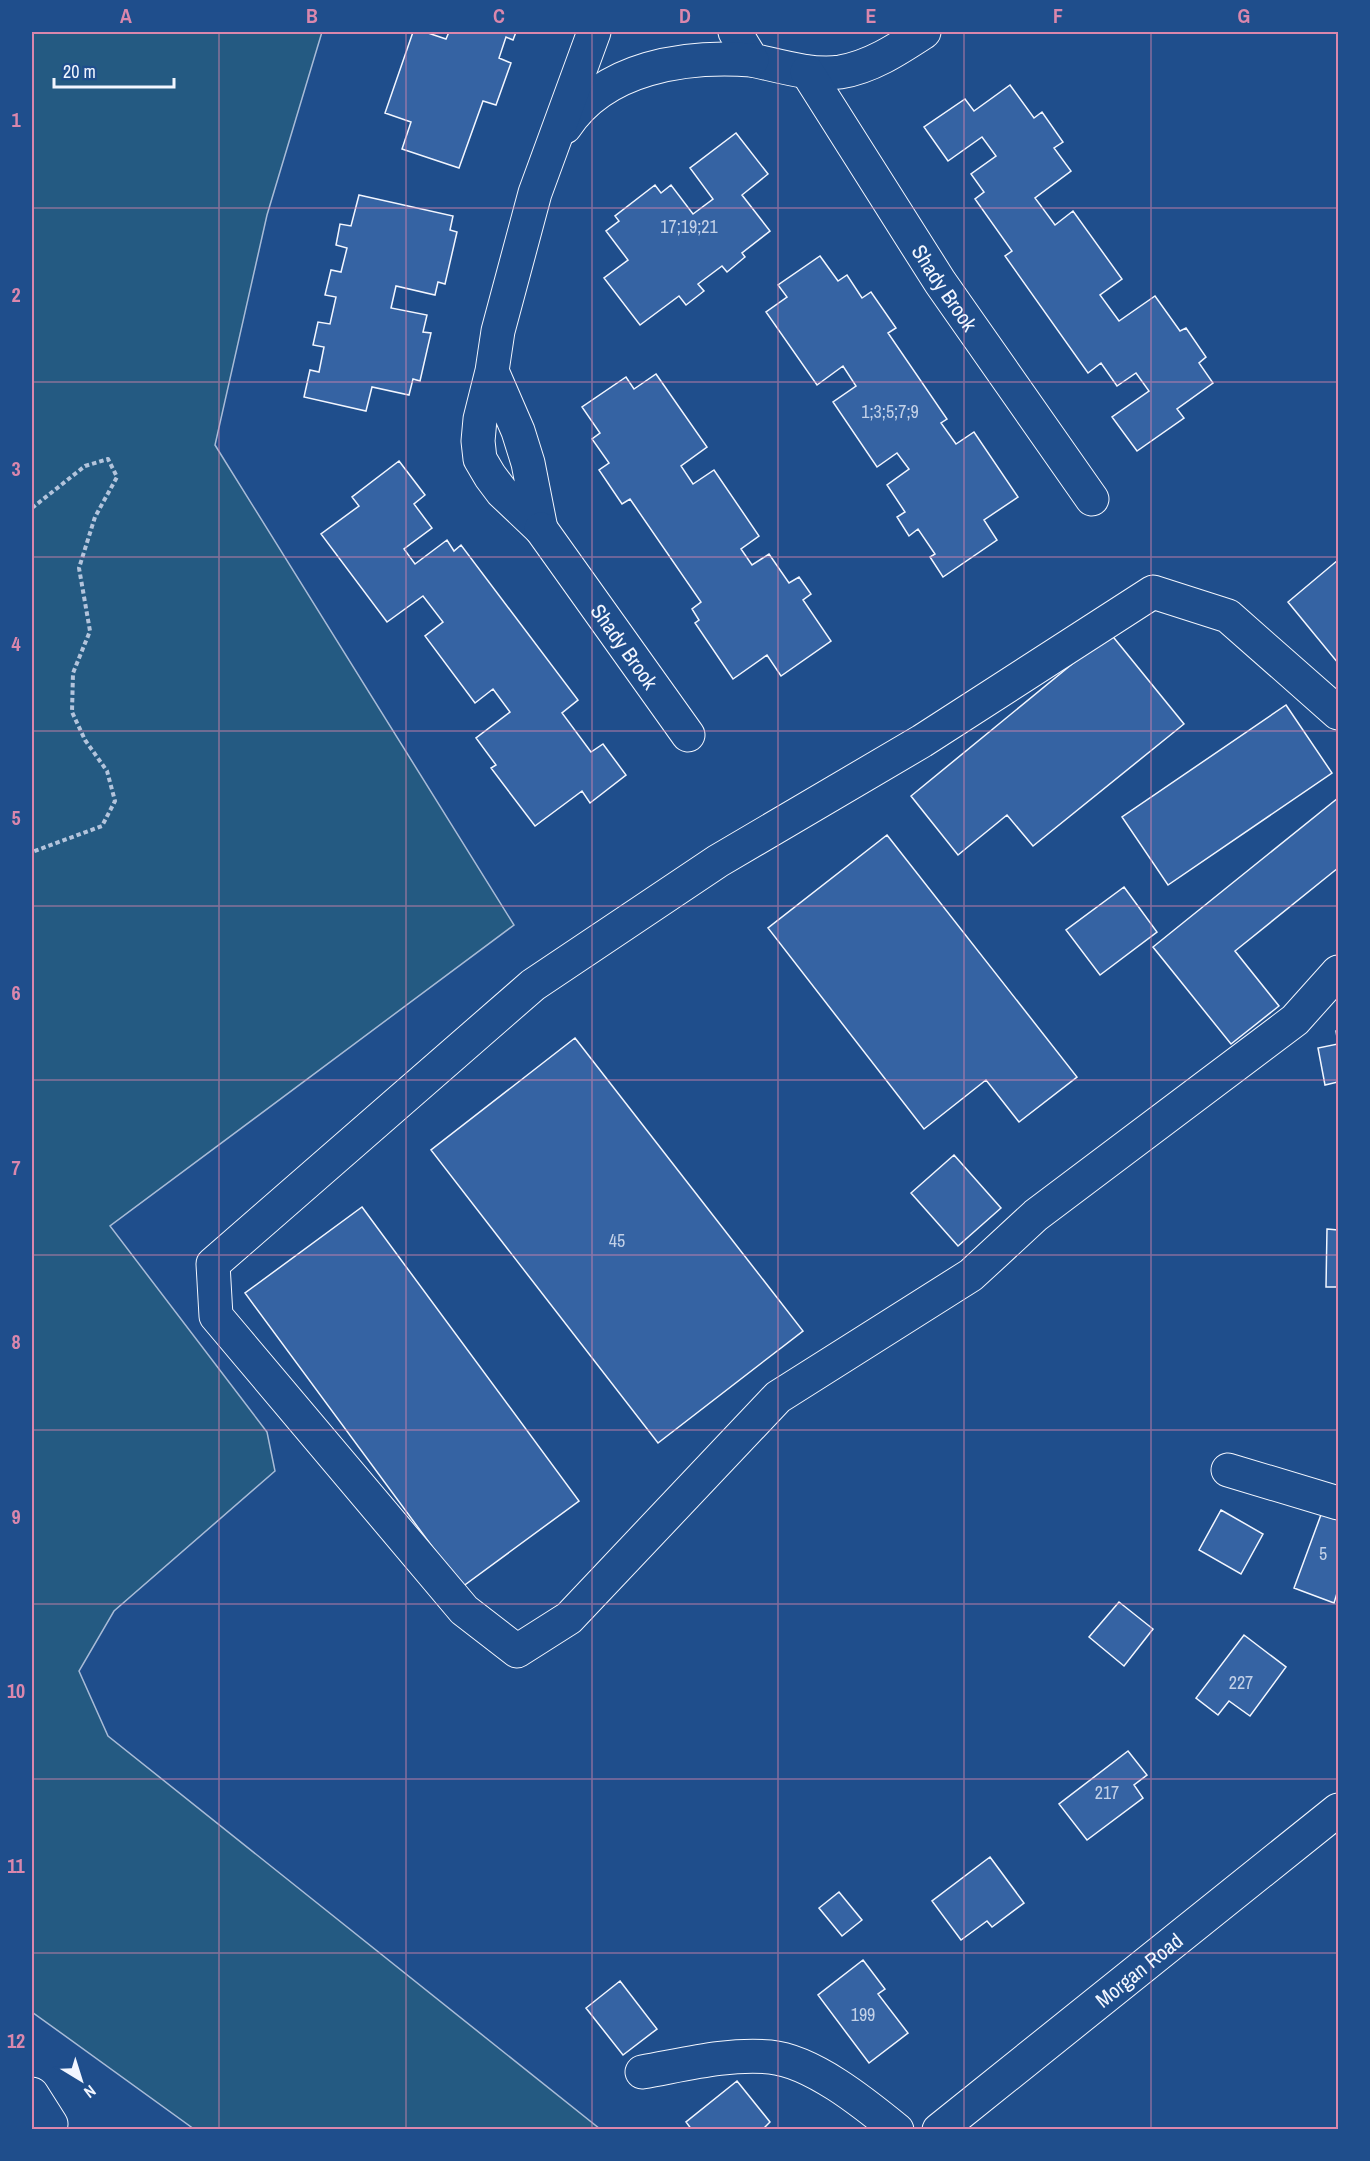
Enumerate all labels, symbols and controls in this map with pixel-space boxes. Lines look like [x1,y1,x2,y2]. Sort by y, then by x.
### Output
text: A [120,2,132,29]
text: B [306,2,318,29]
text: C [493,2,505,29]
text: D [679,2,691,29]
text: E [866,2,877,29]
text: F [1053,2,1063,29]
text: G [1238,2,1250,29]
scale bar [54,51,174,89]
text: 20 m [63,59,96,84]
text: 1 [11,106,21,133]
house number: 17;19;21 [660,214,719,239]
street label: Shady Brook [905,239,985,337]
text: 2 [11,281,21,308]
house number: 1;3;5;7;9 [861,399,919,424]
text: 3 [11,455,21,482]
street label: Shady Brook [584,598,665,695]
text: 4 [11,630,21,657]
text: 5 [11,804,21,831]
text: 6 [11,979,21,1006]
text: 7 [11,1154,21,1181]
house number: 45 [609,1228,625,1253]
text: 8 [11,1328,21,1355]
text: 9 [11,1503,21,1530]
house number: 5 [1319,1541,1327,1566]
house number: 227 [1229,1670,1253,1695]
text: 10 [7,1677,25,1704]
house number: 217 [1095,1780,1119,1805]
text: 11 [7,1852,26,1879]
street label: Morgan Road [1089,1926,1188,2014]
house number: 199 [851,2002,875,2027]
text: 12 [7,2027,25,2054]
north arrow [51,2050,111,2110]
text: N [80,2080,101,2103]

